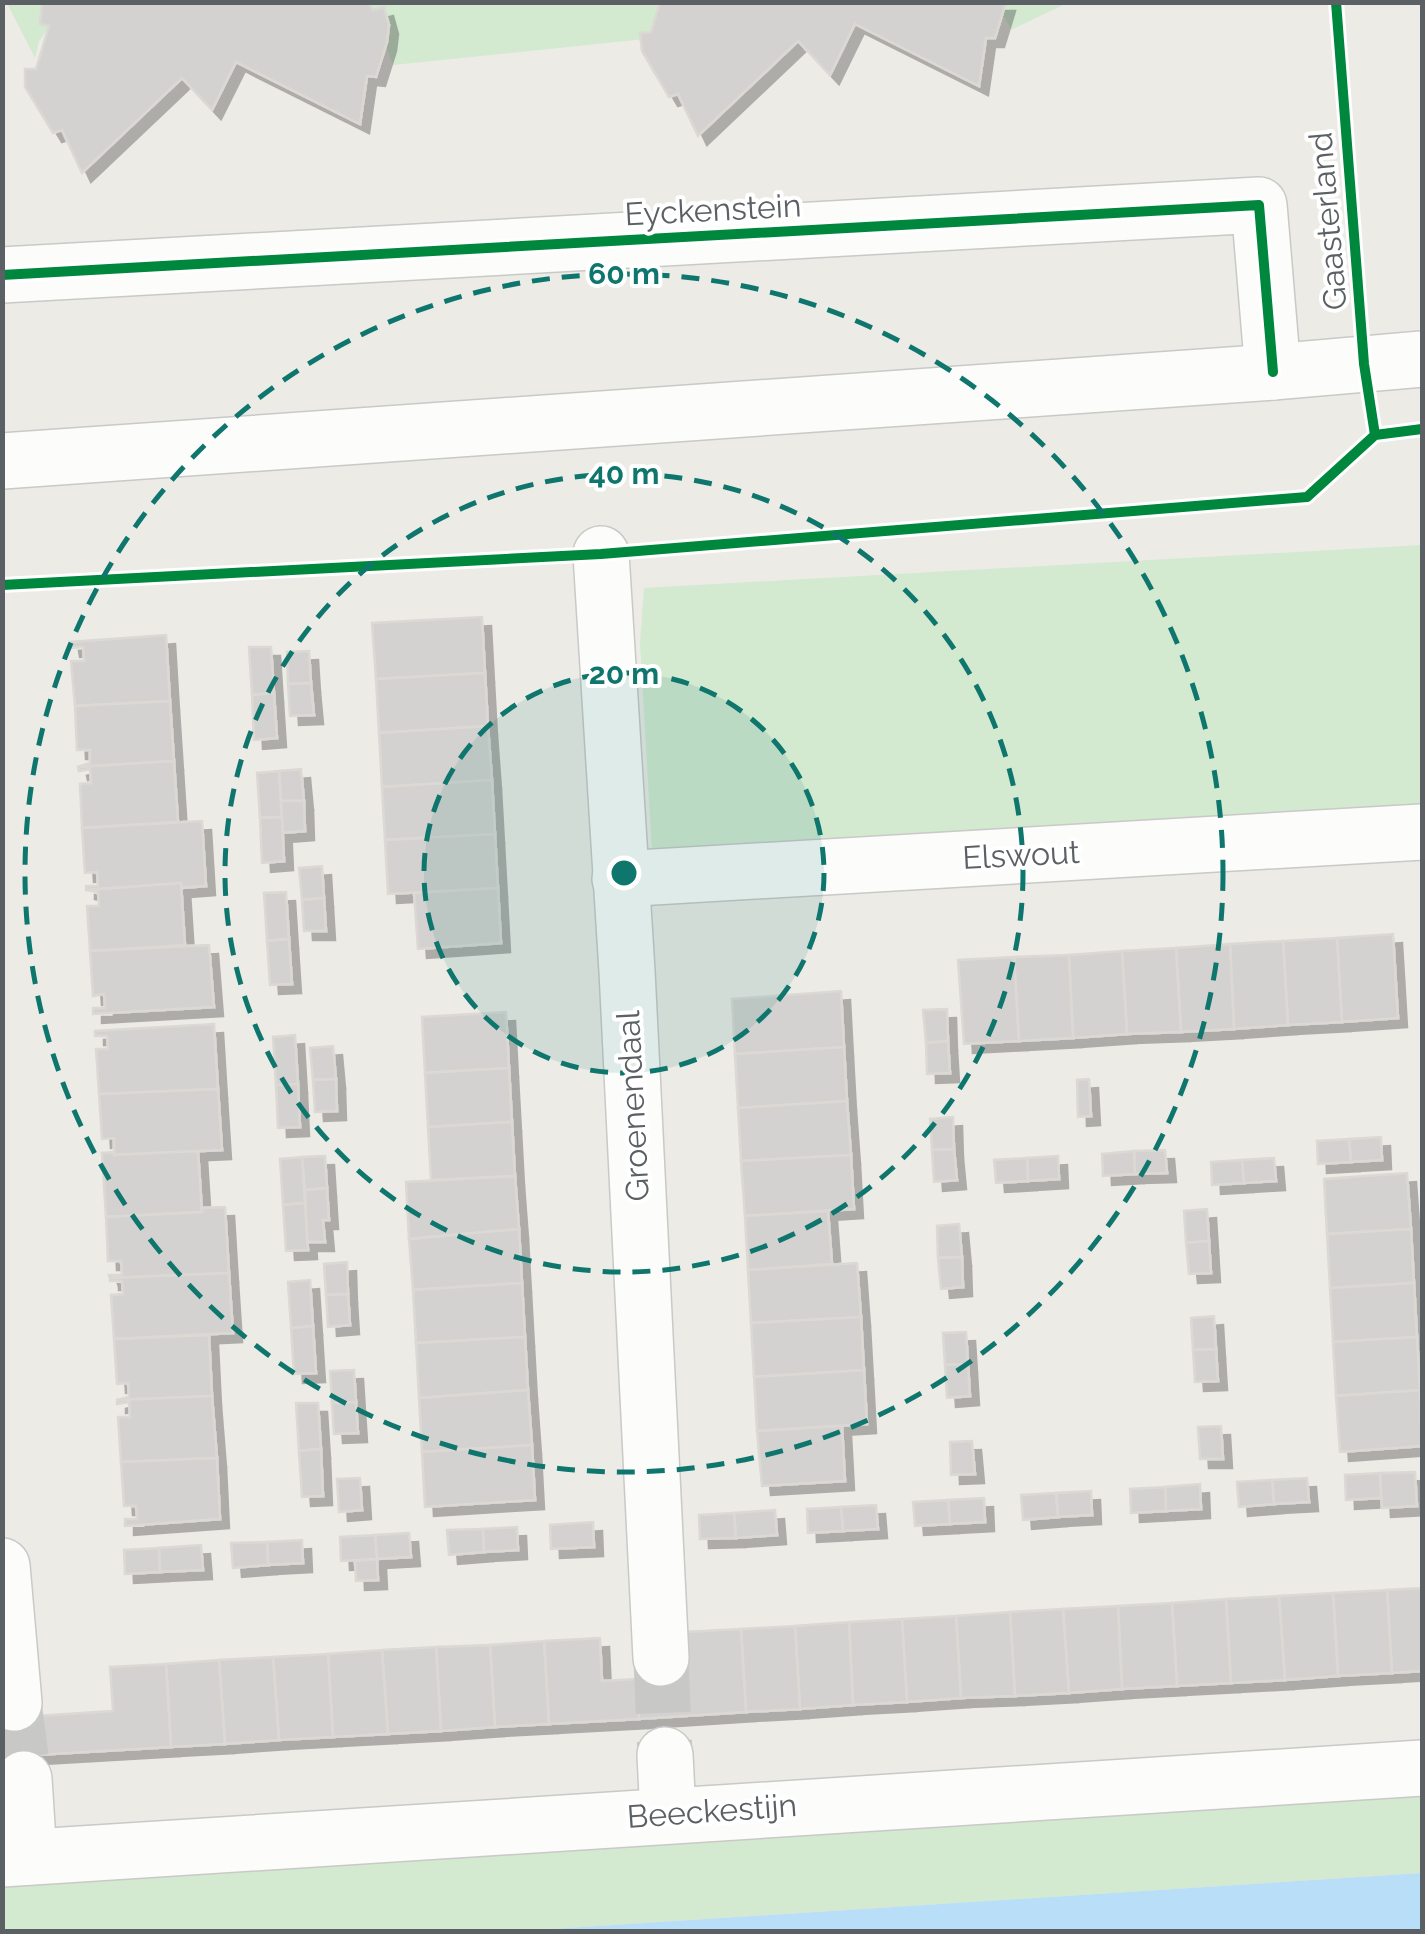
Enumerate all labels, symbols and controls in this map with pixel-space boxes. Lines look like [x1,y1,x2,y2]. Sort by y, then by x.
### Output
street label: Gaasterland [1301,131,1354,312]
street label: Eyckenstein [624,186,802,233]
text: 60 m [588,256,660,291]
text: 40 m [589,456,659,491]
text: 20 m [589,656,659,691]
street label: Elswout [961,833,1081,876]
centre of rings [606,855,642,891]
street label: Groenendaal [609,1009,656,1202]
street label: Beeckestijn [626,1786,798,1835]

